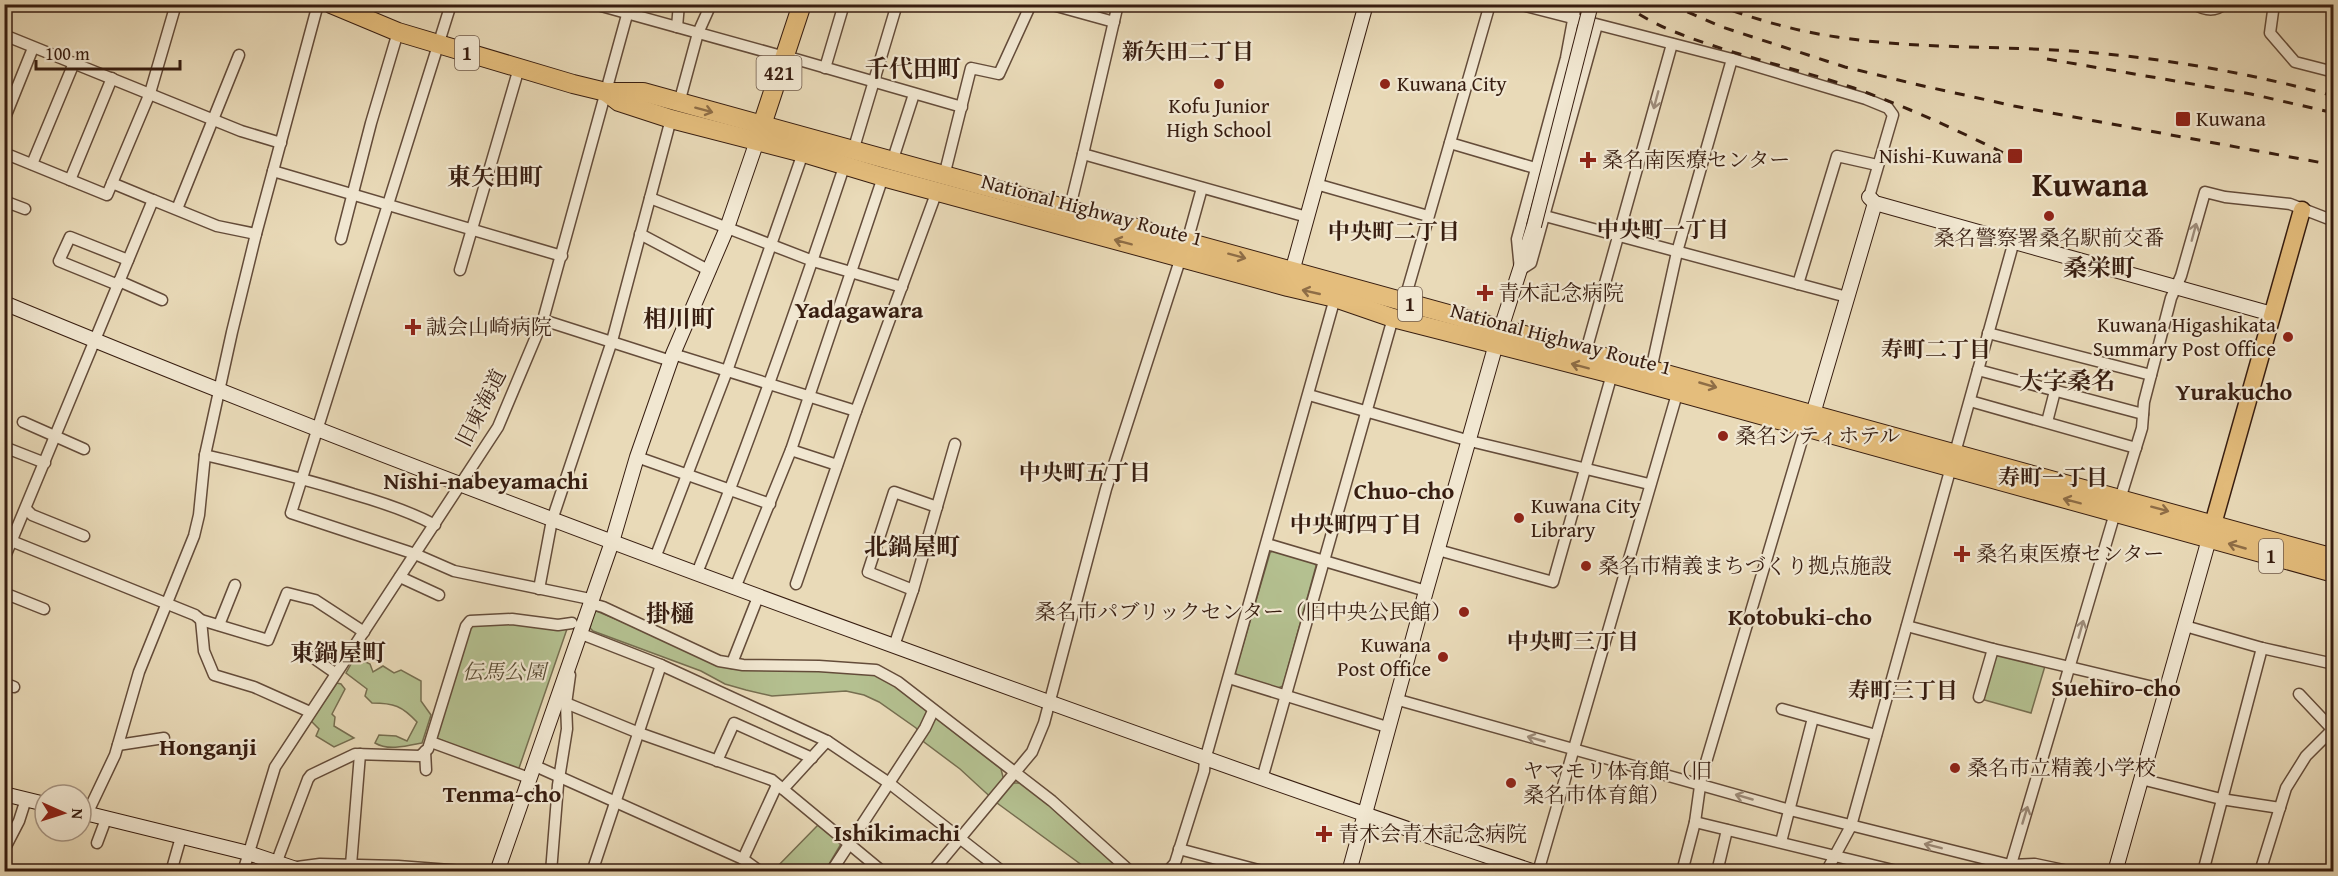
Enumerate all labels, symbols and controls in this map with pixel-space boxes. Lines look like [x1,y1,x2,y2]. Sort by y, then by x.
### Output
scale bar [36,33,180,71]
district label: 新矢田二丁目 [1122,35,1254,67]
road number: 1 [455,36,479,70]
text: 100 m [45,40,90,67]
district label: 千代田町 [865,51,961,86]
road number: 421 [756,56,802,90]
place label: Kuwana City [1397,68,1507,99]
marker: Kofu Junior High School [1212,77,1226,91]
marker: Kuwana City [1378,77,1392,91]
place label: Kofu Junior High School [1166,90,1272,145]
one-way arrow [1650,91,1661,110]
place label: Kuwana [2196,103,2266,134]
one-way arrow [695,105,714,116]
marker: Kuwana [2174,110,2192,128]
place label: Nishi-Kuwana [1879,140,2002,171]
place label: 桑名南医療センター [1602,144,1790,175]
marker: Nishi-Kuwana [2006,147,2024,165]
marker: 桑名南医療センター [1579,151,1597,169]
district label: 東矢田町 [447,159,543,194]
district label: Kuwana [2032,160,2148,208]
street label: National Highway Route 1 [978,165,1206,254]
marker: 桑名警察署桑名駅前交番 [2042,209,2056,223]
district label: 中央町一丁目 [1597,213,1729,245]
district label: 中央町二丁目 [1328,215,1460,247]
place label: 桑名警察署桑名駅前交番 [1934,222,2165,253]
one-way arrow [2188,223,2200,242]
one-way arrow [1114,235,1133,247]
district label: 桑栄町 [2063,250,2135,285]
one-way arrow [1227,251,1246,262]
place label: 青木記念病院 [1498,277,1624,308]
marker: 青木記念病院 [1476,284,1494,302]
one-way arrow [1302,286,1321,298]
road number: 1 [1398,287,1422,321]
district label: Yadagawara [795,292,924,327]
street label: National Highway Route 1 [1447,294,1675,383]
district label: 相川町 [643,301,715,336]
place label: Kuwana Higashikata Summary Post Office [2093,309,2276,364]
place label: 誠会山崎病院 [426,311,552,342]
marker: 誠会山崎病院 [404,318,422,336]
marker: Kuwana Higashikata Summary Post Office [2281,330,2295,344]
district label: 寿町二丁目 [1881,333,1991,365]
one-way arrow [1571,360,1590,371]
street label: 旧東海道 [448,363,513,452]
district label: 大字桑名 [2019,363,2115,398]
district label: Yurakucho [2176,374,2293,409]
one-way arrow [1698,380,1717,391]
place label: 桑名シティホテル [1735,420,1900,451]
marker: 桑名シティホテル [1716,429,1730,443]
district label: 中央町五丁目 [1019,456,1151,488]
district label: 寿町一丁目 [1998,461,2108,493]
district label: Nishi-nabeyamachi [384,463,588,498]
district label: Chuo-cho [1354,473,1455,508]
place label: Kuwana City Library [1531,490,1641,545]
one-way arrow [2063,495,2082,507]
one-way arrow [2150,504,2169,516]
district label: 中央町四丁目 [1290,508,1422,540]
marker: Kuwana City Library [1512,511,1526,525]
district label: 北鍋屋町 [864,529,960,564]
place label: 桑名東医療センター [1976,538,2164,569]
road number: 1 [2259,539,2283,573]
one-way arrow [2228,540,2247,552]
marker: 桑名東医療センター [1953,545,1971,563]
place label: 桑名市精義まちづくり拠点施設 [1598,550,1892,581]
marker: 桑名市精義まちづくり拠点施設 [1579,559,1593,573]
district label: 掛樋 [646,596,694,631]
place label: 桑名市パブリックセンター（旧中央公民館） [1035,596,1452,627]
district label: Kotobuki-cho [1728,599,1872,634]
marker: 桑名市パブリックセンター（旧中央公民館） [1457,605,1471,619]
one-way arrow [2076,619,2087,638]
district label: 中央町三丁目 [1507,625,1639,657]
place label: Kuwana Post Office [1337,629,1431,684]
district label: 東鍋屋町 [290,635,386,670]
marker: Kuwana Post Office [1436,650,1450,664]
park label: 伝馬公園 [462,656,549,687]
district label: Suehiro-cho [2051,670,2181,705]
district label: 寿町三丁目 [1848,674,1958,706]
district label: Honganji [159,729,257,764]
one-way arrow [1527,733,1546,744]
place label: 桑名市立精義小学校 [1967,752,2156,783]
place label: ヤマモリ体育館（旧 桑名市体育館） [1523,755,1712,810]
marker: 桑名市立精義小学校 [1948,761,1962,775]
district label: Tenma-cho [443,776,561,811]
marker: ヤマモリ体育館（旧 桑名市体育館） [1504,776,1518,790]
north arrow [33,783,93,843]
one-way arrow [1735,791,1754,802]
one-way arrow [2020,806,2031,825]
text: N [66,808,90,820]
district label: Ishikimachi [834,815,960,850]
place label: 青木会青木記念病院 [1338,818,1527,849]
marker: 青木会青木記念病院 [1315,825,1333,843]
one-way arrow [1924,840,1943,852]

